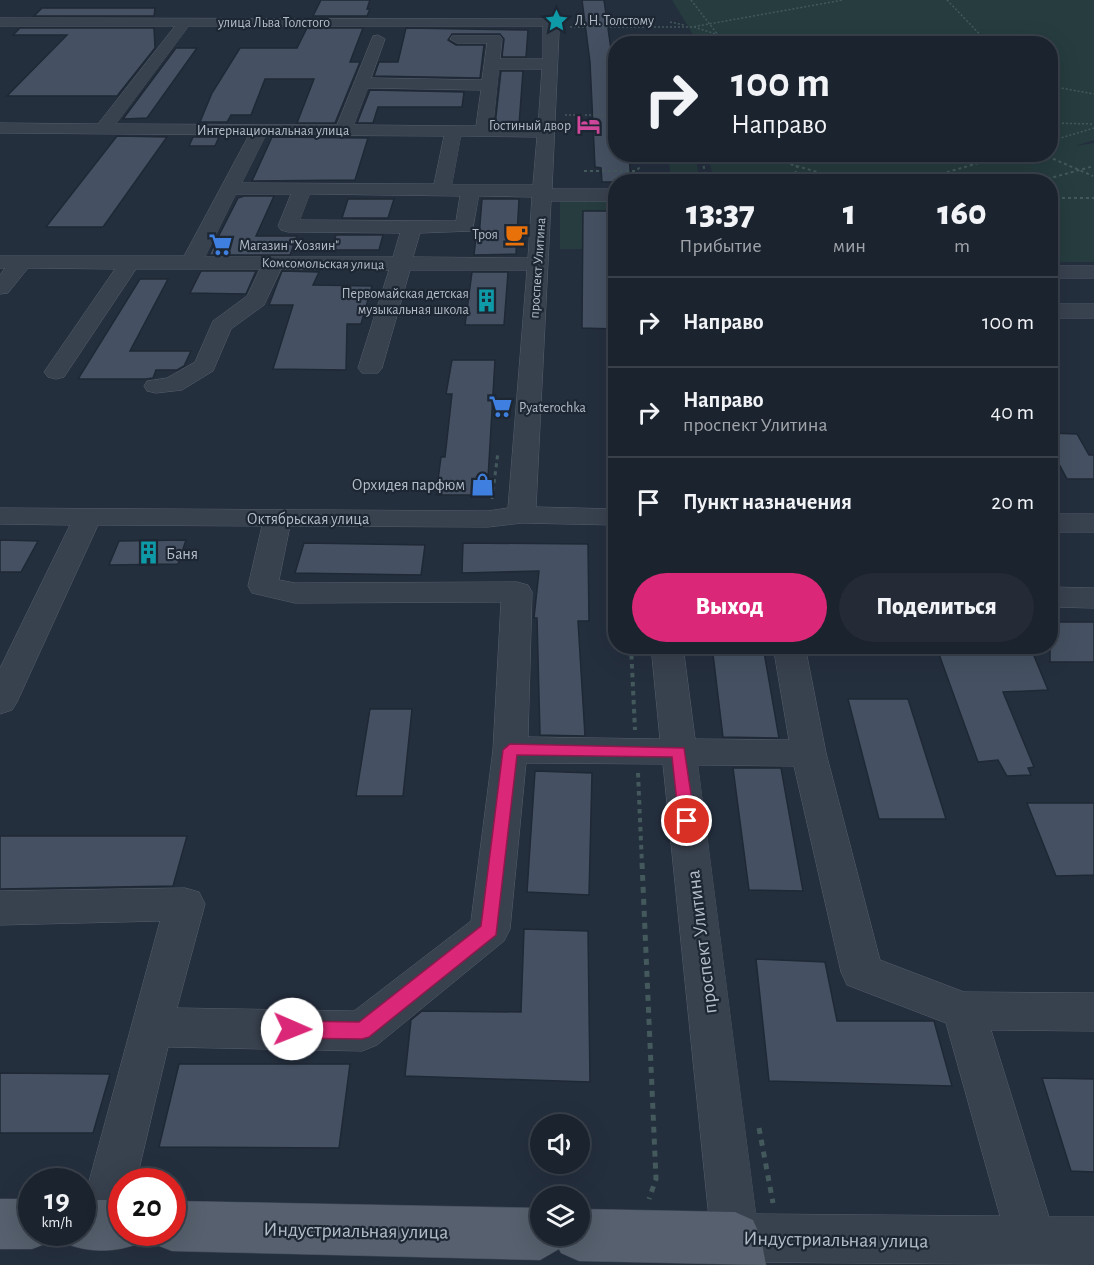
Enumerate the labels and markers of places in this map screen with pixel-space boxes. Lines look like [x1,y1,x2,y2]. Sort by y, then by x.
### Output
place icon: Л. Н. Толстому [544,7,570,33]
place label: Л. Н. Толстому [575,14,654,28]
hotel icon: Гостиный двор [576,112,602,138]
place label: Гостиный двор [489,119,571,133]
cafe icon: Троя [503,221,529,247]
place label: Троя [472,228,498,242]
supermarket icon: Магазин "Хозяин" [208,232,234,258]
place label: Магазин "Хозяин" [239,239,339,253]
place label: Первомайская детская музыкальная школа [342,287,470,317]
building icon: Первомайская детская музыкальная школа [474,288,500,314]
supermarket icon: Pyaterochka [488,394,514,420]
place label: Pyaterochka [519,401,586,415]
shop icon: Орхидея парфюм [470,471,496,497]
place label: Орхидея парфюм [352,477,465,493]
building icon: Баня [135,540,161,566]
place label: Баня [166,546,198,562]
pin [661,795,712,846]

